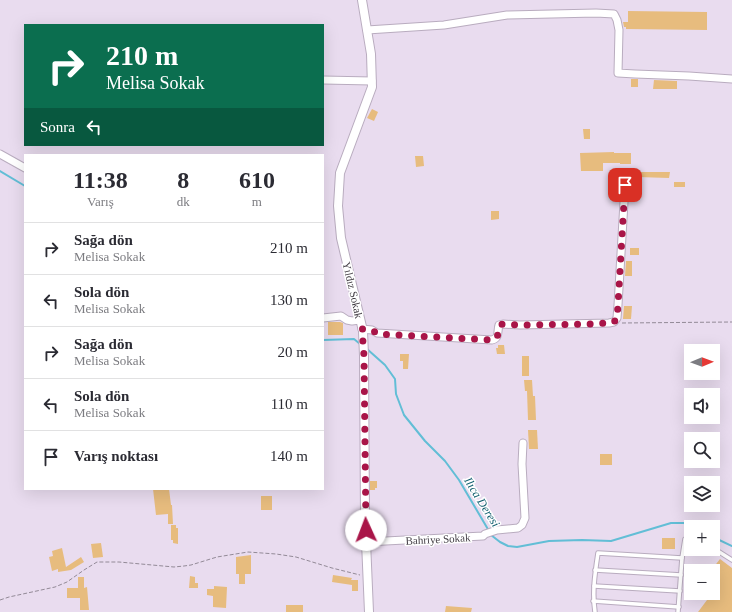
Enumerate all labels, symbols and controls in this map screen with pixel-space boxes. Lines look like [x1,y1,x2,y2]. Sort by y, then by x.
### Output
icon: right [40,40,92,92]
text: 210 m [106,40,178,71]
text: Melisa Sokak [106,73,205,93]
icon: left [83,116,105,138]
text: Sonra [40,119,75,135]
text: 11:38 [73,167,128,193]
text: 8 [177,167,189,193]
text: 610 [239,167,275,193]
pin [608,168,642,202]
icon: arrive [614,174,636,196]
text: Varış [87,194,114,209]
text: dk [177,194,190,209]
text: m [252,194,262,209]
text: Sağa dön [74,232,133,248]
icon: right [40,238,62,260]
text: 210 m [270,240,308,256]
text: Melisa Sokak [74,249,145,264]
street label: Yıldız Sokak [341,261,365,320]
text: Sola dön [74,284,129,300]
icon: left [40,290,62,312]
text: 130 m [270,292,308,308]
text: Melisa Sokak [74,301,145,316]
text: Sağa dön [74,336,133,352]
icon: right [40,342,62,364]
text: 20 m [278,344,308,360]
north arrow [684,344,720,380]
map controls [684,344,720,600]
text: Melisa Sokak [74,353,145,368]
text: Sola dön [74,388,129,404]
button: sound [684,388,720,424]
icon: left [40,394,62,416]
text: 110 m [271,396,308,412]
text: Melisa Sokak [74,405,145,420]
button: search [684,432,720,468]
icon: arrive [40,446,62,468]
text: Varış noktası [74,448,158,464]
text: 140 m [270,448,308,464]
water label: Ilıca Deresi [461,473,503,530]
button: layers [684,476,720,512]
position arrow [345,509,387,551]
button: + [684,520,720,556]
street label: Bahriye Sokak [405,531,471,547]
button: − [684,564,720,600]

